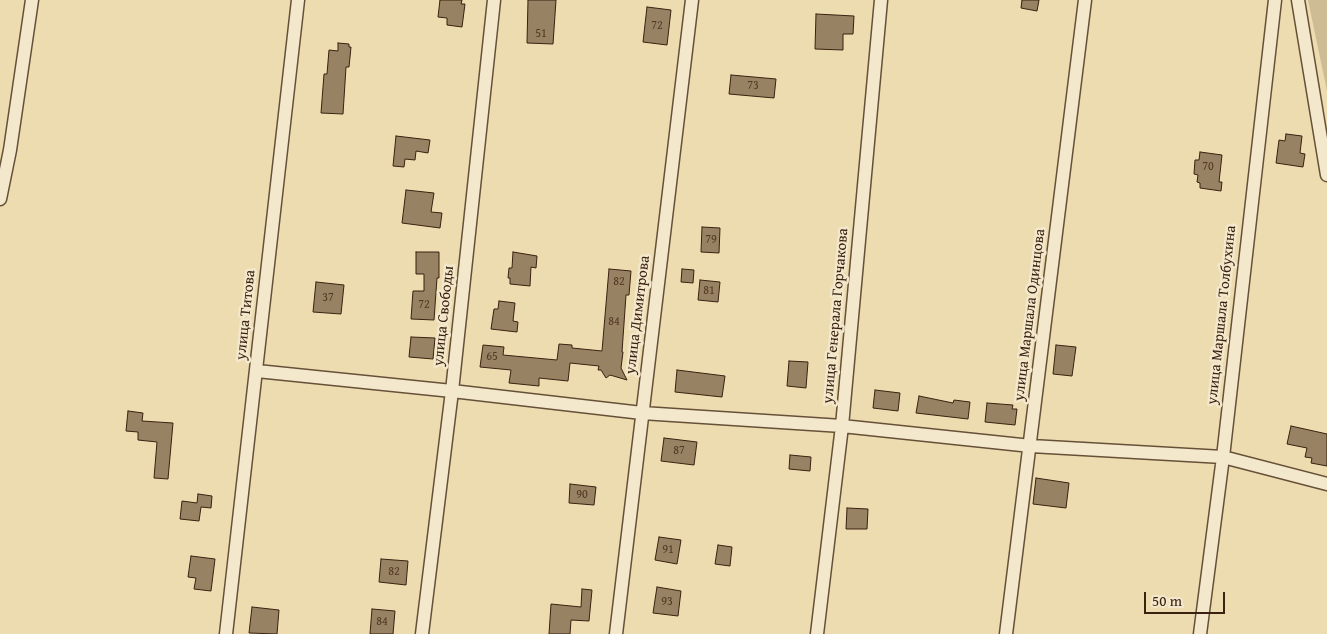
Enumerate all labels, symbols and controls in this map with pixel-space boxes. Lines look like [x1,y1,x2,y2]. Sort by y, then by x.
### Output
house number: 72 [651,19,663,33]
house number: 51 [535,27,547,41]
house number: 73 [747,79,759,93]
house number: 70 [1202,160,1214,174]
street label: улица Маршала Толбухина [1204,225,1240,405]
street label: улица Генерала Горчакова [819,228,853,404]
street label: улица Маршала Одинцова [1010,228,1050,402]
house number: 79 [705,233,717,247]
street label: улица Димитрова [622,255,654,375]
street label: улица Свободы [430,265,458,367]
street label: улица Титова [232,269,260,361]
house number: 82 [613,275,625,289]
house number: 81 [703,284,715,298]
house number: 37 [322,291,334,305]
house number: 72 [418,298,430,312]
house number: 84 [608,315,620,329]
house number: 65 [486,350,498,364]
house number: 87 [673,444,685,458]
house number: 90 [576,488,588,502]
house number: 91 [662,543,674,557]
house number: 82 [388,565,400,579]
scale bar [1147,582,1228,614]
text: 50 m [1152,590,1182,611]
house number: 93 [661,595,673,609]
house number: 84 [376,615,388,629]

